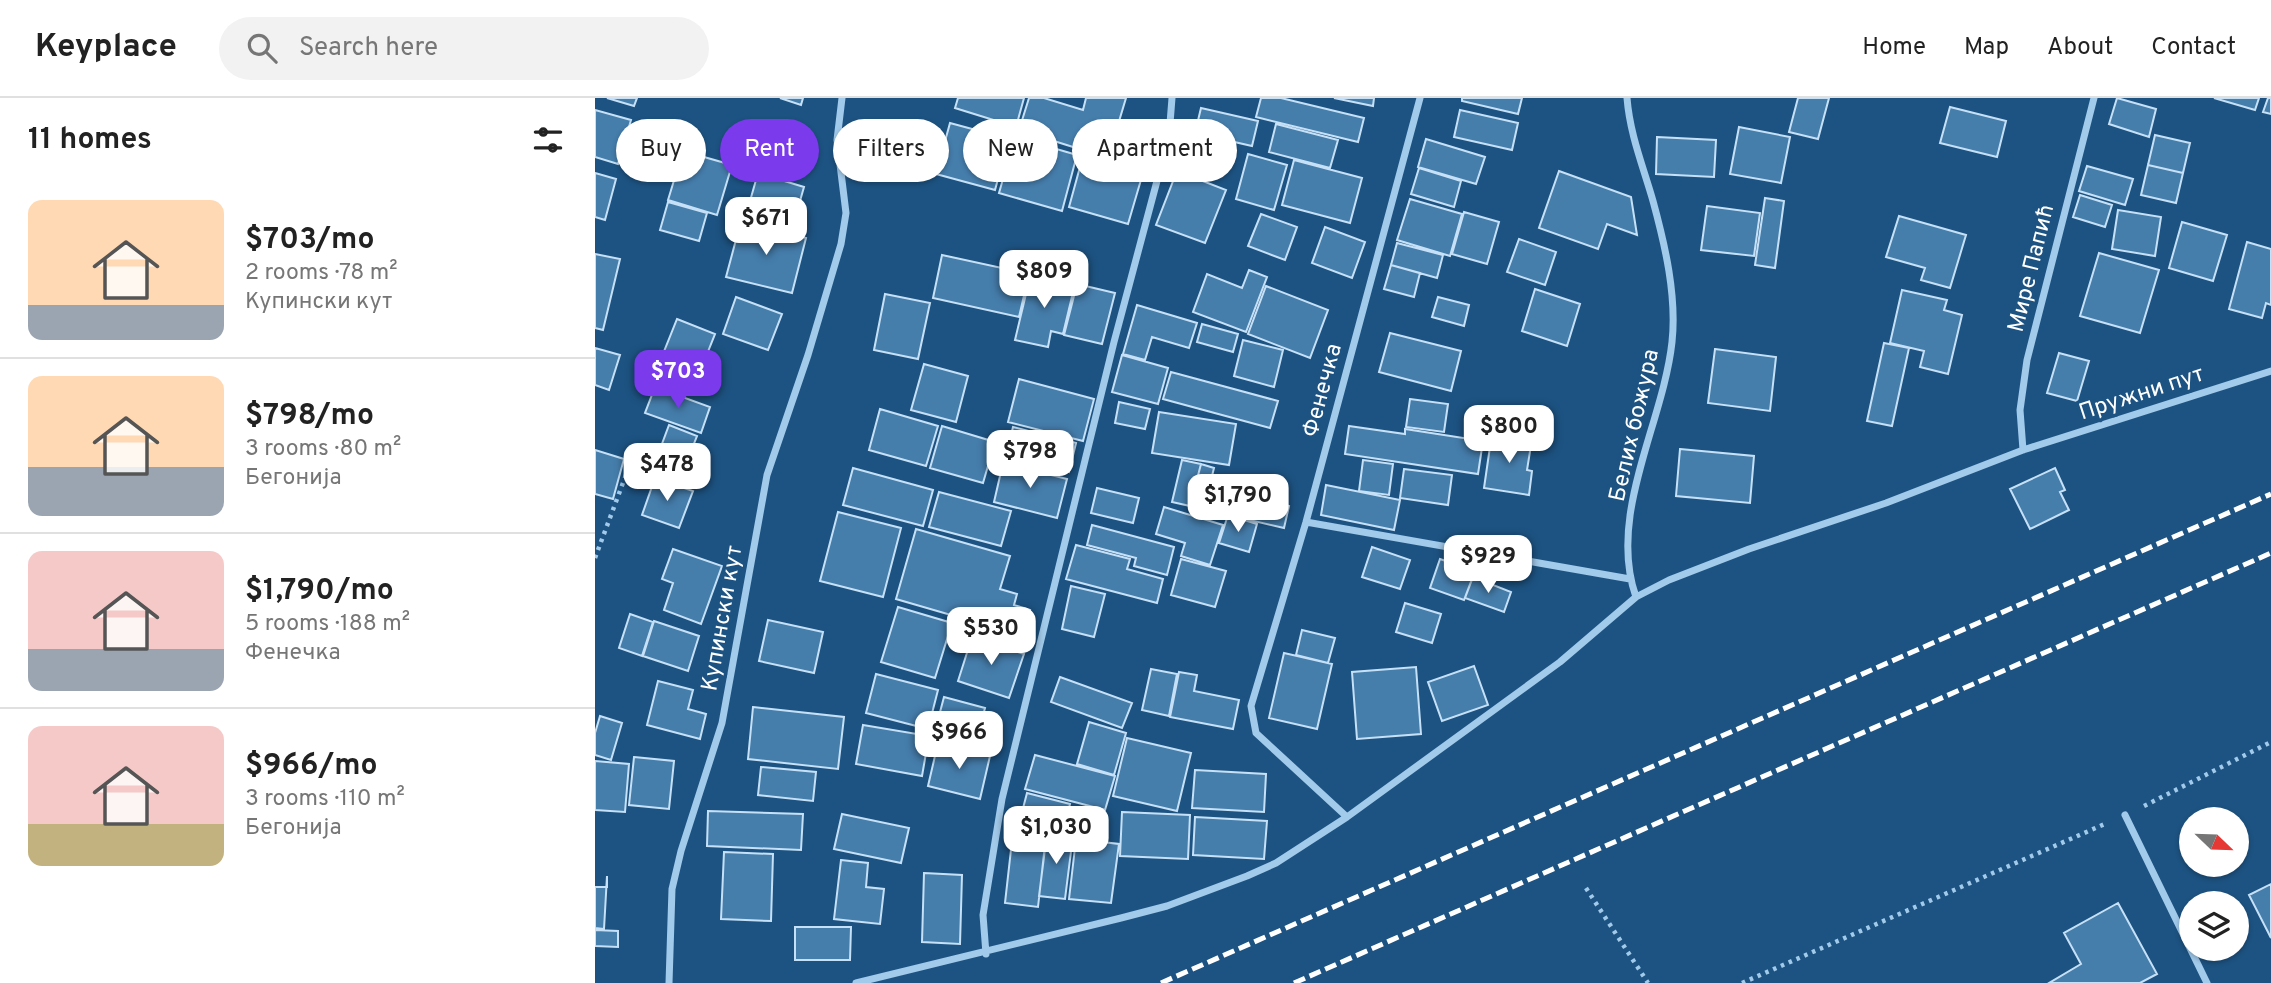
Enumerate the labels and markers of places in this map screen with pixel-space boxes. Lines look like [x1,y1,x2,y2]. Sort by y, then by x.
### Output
pin: $671 [725,198,807,257]
pin: $809 [1003,250,1085,310]
pin: $703 [637,350,719,410]
pin: $800 [1468,406,1550,465]
pin: $798 [989,430,1071,490]
pin: $478 [626,444,708,503]
pin: $1,790 [1181,474,1295,534]
pin: $929 [1447,536,1529,595]
pin: $530 [950,608,1032,667]
pin: $966 [918,712,1000,771]
pin: $1,030 [999,806,1113,866]

